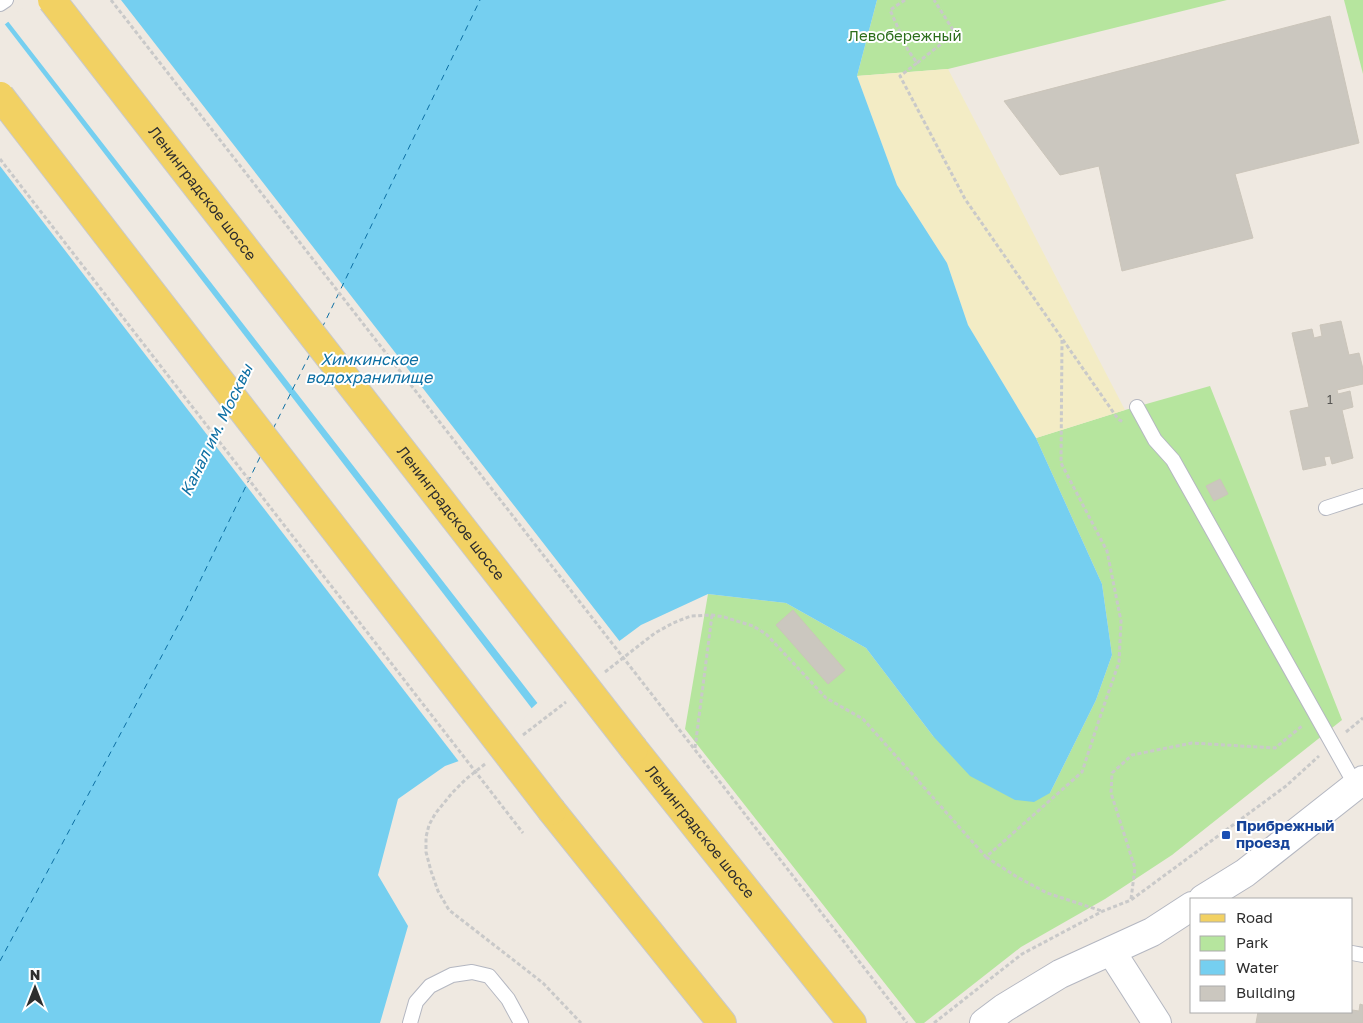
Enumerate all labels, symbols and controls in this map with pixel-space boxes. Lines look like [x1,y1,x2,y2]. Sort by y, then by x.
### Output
park label: Левобережный [848,26,962,44]
street label: Ленинградское шоссе [145,122,261,264]
water label: Химкинское водохранилище [306,349,434,387]
water label: Канал им. Москвы [175,360,257,499]
house number: 1 [1327,392,1333,407]
street label: Ленинградское шоссе [394,442,509,583]
street label: Ленинградское шоссе [642,761,759,902]
place label: Прибрежный проезд [1236,816,1334,851]
marker: Прибрежный проезд [1220,829,1232,841]
legend [1190,898,1353,1013]
text: Road [1236,908,1273,926]
text: Park [1236,933,1269,951]
text: Water [1236,958,1279,976]
north arrow [10,963,60,1013]
text: N [30,966,40,983]
text: Building [1236,983,1296,1001]

